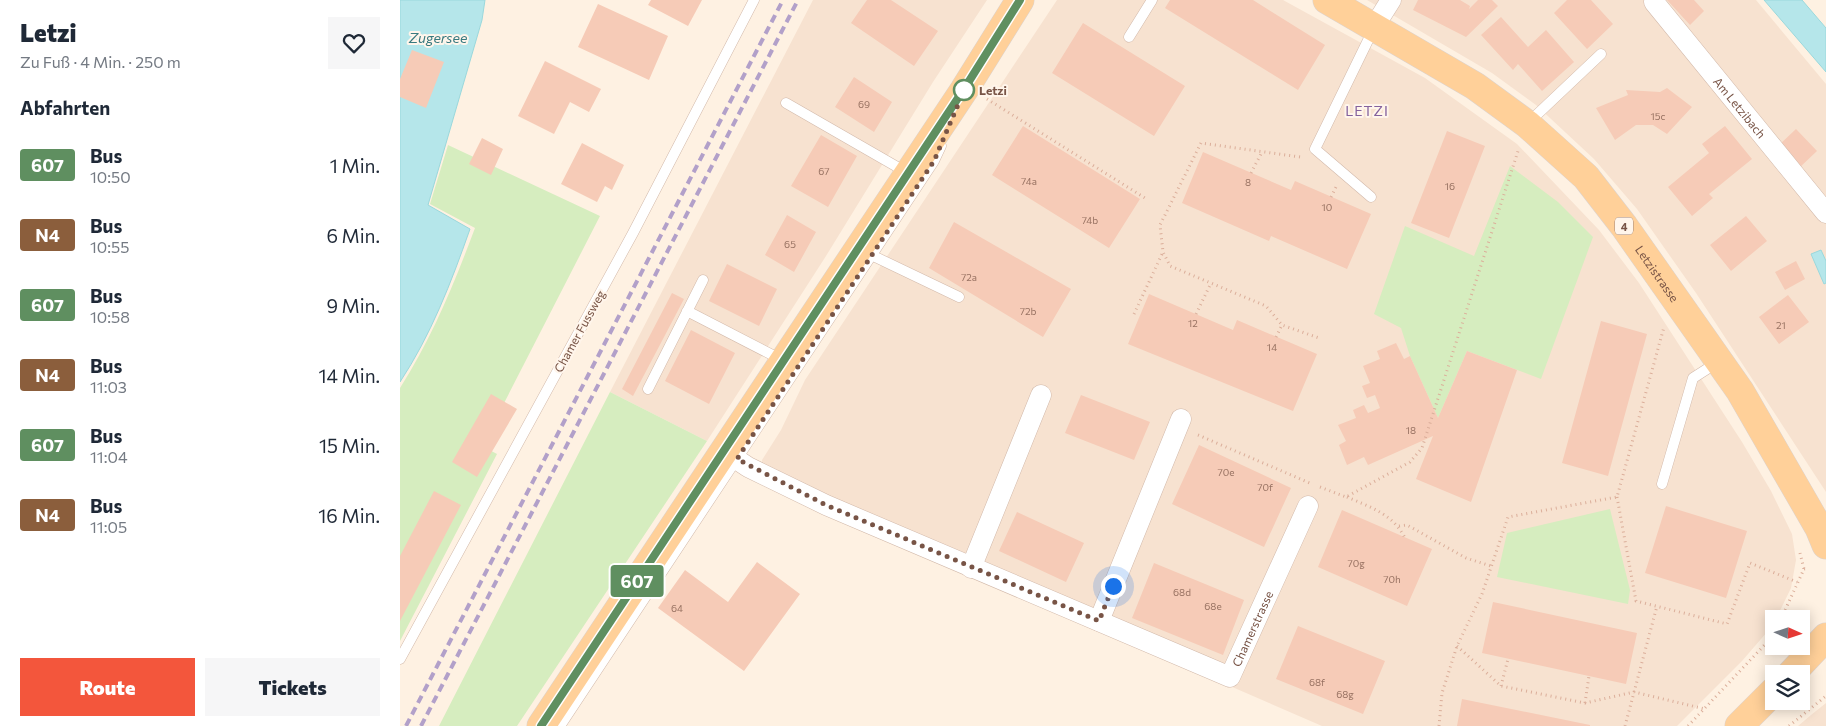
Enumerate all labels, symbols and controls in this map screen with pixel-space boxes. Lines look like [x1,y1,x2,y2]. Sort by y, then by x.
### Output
button: heart [328,17,380,69]
text: Letzi [20,18,77,47]
water label: Zugersee [408,29,468,46]
text: Zu Fuß · 4 Min. · 250 m [20,52,181,71]
street label: Am Letzibach [1711,74,1769,141]
marker: Letzi [953,79,975,101]
place label: Letzi [979,83,1007,97]
text: Abfahrten [20,96,110,119]
house number: 69 [858,98,870,110]
district label: LETZI [1345,102,1389,119]
house number: 15c [1651,110,1666,122]
text: Bus [90,144,122,167]
text: 607 [31,154,64,176]
text: 1 Min. [330,154,380,177]
house number: 67 [818,165,830,177]
text: 10:50 [90,167,131,186]
house number: 74a [1021,175,1037,187]
house number: 8 [1245,176,1251,188]
house number: 16 [1445,180,1455,192]
house number: 10 [1322,201,1332,213]
text: Bus [90,214,122,237]
house number: 74b [1082,214,1098,226]
road number: 4 [1615,218,1633,235]
text: N4 [35,224,60,246]
text: 6 Min. [326,224,380,247]
text: 10:55 [90,237,129,256]
house number: 65 [784,238,796,250]
street label: Letzistrasse [1633,243,1682,304]
house number: 72a [961,271,977,283]
text: Bus [90,284,122,307]
street label: Chamer Fussweg [551,287,608,374]
text: 607 [31,294,64,316]
text: 9 Min. [326,294,380,317]
house number: 72b [1020,305,1036,317]
text: 10:58 [90,307,130,326]
house number: 12 [1188,317,1198,329]
house number: 21 [1776,319,1786,331]
house number: 14 [1267,341,1277,353]
text: Bus [90,354,122,377]
text: N4 [35,364,60,386]
text: 14 Min. [318,364,380,387]
text: 11:03 [90,377,127,396]
text: Bus [90,424,122,447]
house number: 18 [1406,424,1416,436]
text: 607 [31,434,64,456]
text: 15 Min. [319,434,380,457]
text: 11:04 [90,447,128,466]
house number: 70e [1217,466,1235,478]
house number: 70f [1257,481,1273,493]
text: Bus [90,494,122,517]
text: N4 [35,504,60,526]
text: 16 Min. [318,504,380,527]
text: 11:05 [90,517,127,536]
house number: 70g [1347,557,1365,569]
line badge: 607 [608,565,666,597]
text: 607 [621,570,653,592]
house number: 70h [1383,573,1401,585]
your location [1101,574,1126,599]
house number: 68d [1173,586,1191,598]
street label: Chamerstrasse [1229,589,1275,668]
house number: 68e [1204,600,1222,612]
house number: 64 [671,602,683,614]
north arrow [1765,610,1810,655]
map controls [1765,610,1810,710]
button: Route [20,658,195,716]
button: Tickets [205,658,380,716]
button: layers [1765,665,1810,710]
house number: 68f [1309,676,1325,688]
house number: 68g [1336,688,1354,700]

